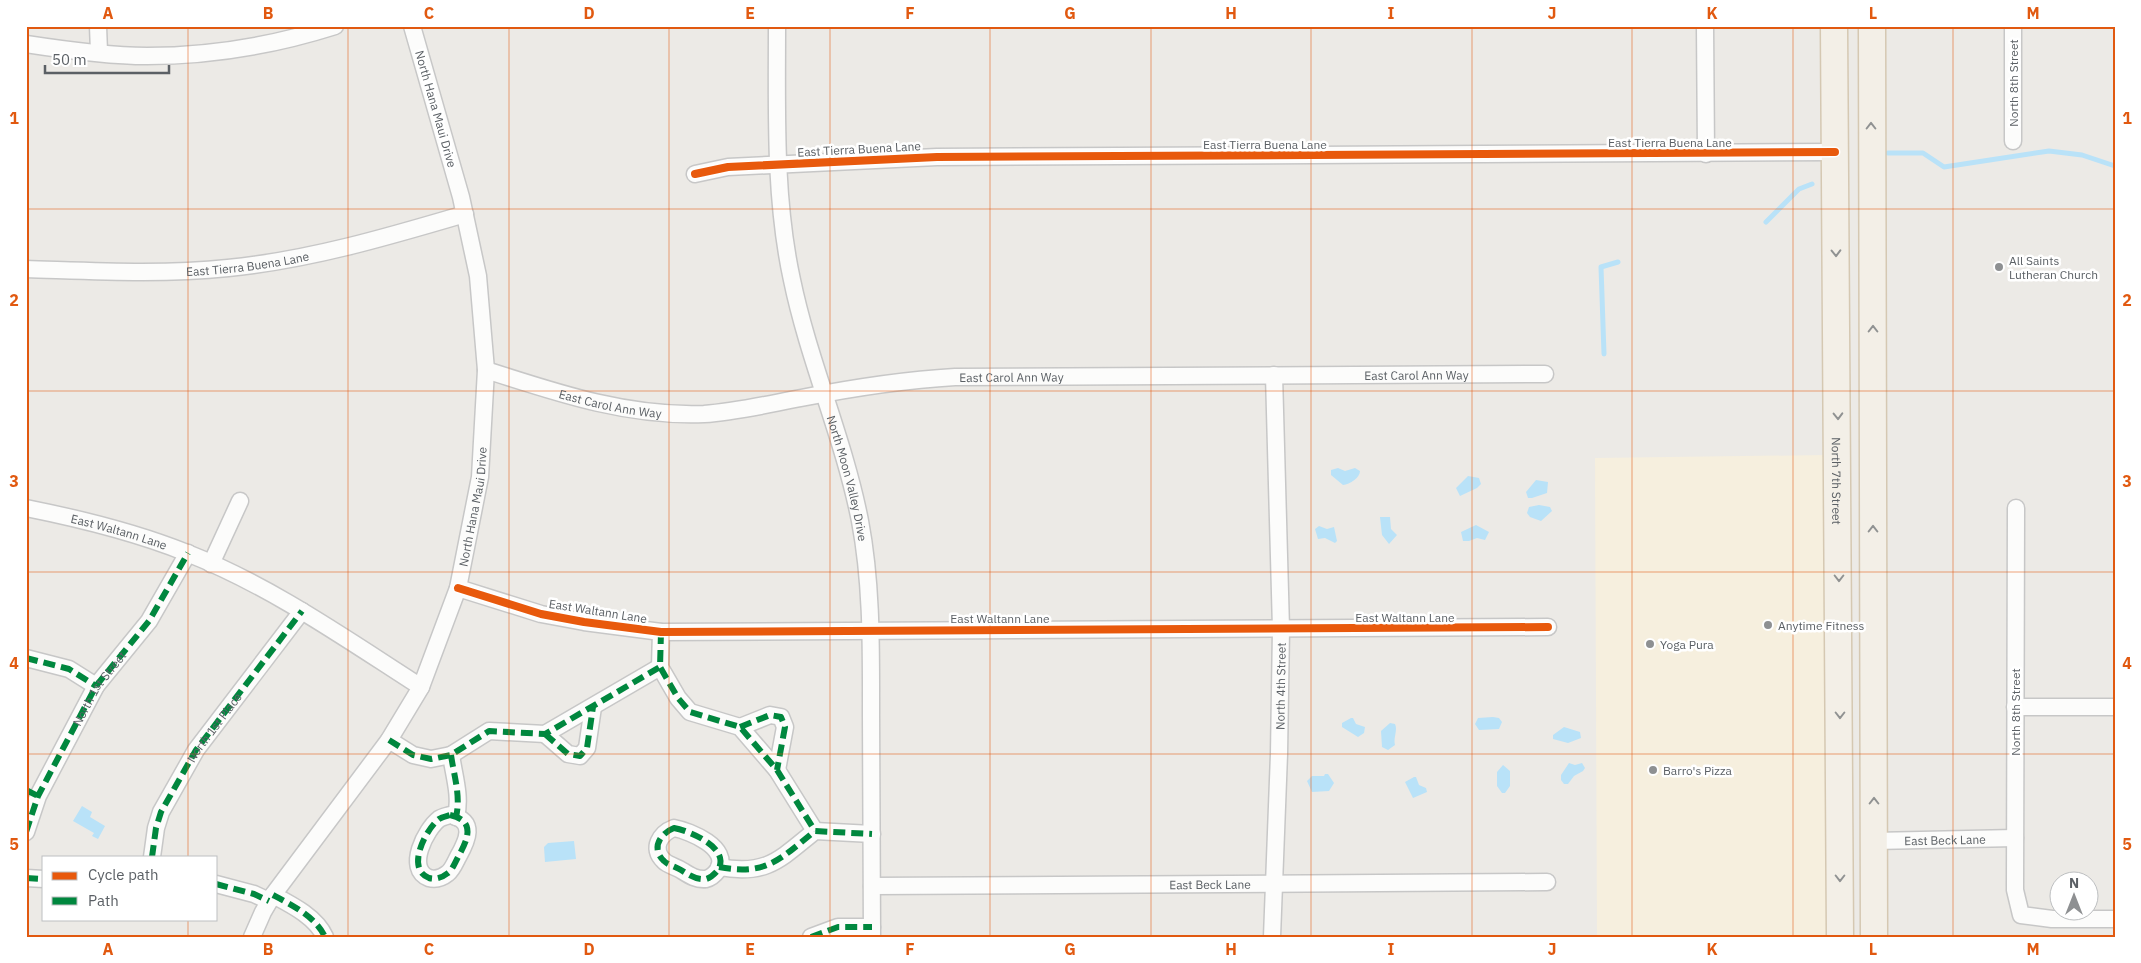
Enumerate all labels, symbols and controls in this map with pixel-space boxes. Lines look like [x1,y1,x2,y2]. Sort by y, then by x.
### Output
text: A [103,3,114,23]
text: B [263,3,274,23]
text: C [424,3,434,23]
text: D [583,3,595,23]
text: E [745,3,755,23]
text: F [905,3,915,23]
text: G [1064,3,1076,23]
text: H [1225,3,1237,23]
text: I [1388,3,1395,23]
text: J [1548,3,1556,23]
text: K [1706,3,1718,23]
text: L [1869,3,1877,23]
text: M [2026,3,2040,23]
street label: North 8th Street [2006,39,2021,127]
scale bar [45,42,169,74]
street label: North Hana Maui Drive [412,49,460,170]
text: 50 m [52,50,87,69]
text: 1 [9,108,19,128]
text: 1 [2122,108,2132,128]
one-way arrow [1866,122,1876,130]
street label: East Tierra Buena Lane [1608,135,1732,150]
street label: East Tierra Buena Lane [1203,137,1327,152]
street label: East Tierra Buena Lane [797,138,922,160]
street label: East Tierra Buena Lane [186,248,311,279]
one-way arrow [1831,250,1841,258]
place label: All Saints Lutheran Church [2009,253,2098,282]
marker: All Saints Lutheran Church [1993,261,2005,273]
text: 2 [9,290,19,310]
text: 2 [2122,290,2132,310]
one-way arrow [1868,324,1878,332]
street label: East Carol Ann Way [1364,367,1469,382]
street label: East Carol Ann Way [959,369,1064,384]
street label: East Carol Ann Way [557,386,662,420]
one-way arrow [1833,412,1843,420]
street label: North Moon Valley Drive [824,413,871,543]
street label: North 7th Street [1829,437,1845,525]
street label: North Hana Maui Drive [455,446,489,568]
text: 3 [9,471,19,491]
text: 3 [2122,471,2132,491]
street label: East Waltann Lane [70,510,170,552]
one-way arrow [1868,525,1878,533]
one-way arrow [1834,575,1844,583]
street label: East Waltann Lane [548,596,649,626]
street label: East Waltann Lane [1355,610,1455,625]
street label: East Waltann Lane [950,611,1050,626]
place label: Anytime Fitness [1778,618,1865,633]
marker: Anytime Fitness [1762,619,1774,631]
place label: Yoga Pura [1660,637,1714,652]
marker: Yoga Pura [1644,638,1656,650]
street label: North 4th Street [1272,642,1288,730]
street label: North 1st Street [69,648,129,728]
text: 4 [9,653,19,673]
text: 4 [2122,653,2132,673]
street label: North 8th Street [2008,668,2023,756]
street label: North 1st Place [183,689,245,765]
one-way arrow [1835,712,1845,719]
place label: Barro's Pizza [1663,763,1732,778]
marker: Barro's Pizza [1647,764,1659,776]
one-way arrow [1869,796,1879,804]
street label: East Beck Lane [1904,831,1986,848]
text: 5 [9,834,19,854]
text: 5 [2122,834,2132,854]
legend [42,856,218,920]
text: Cycle path [88,865,159,884]
north arrow [2048,870,2098,920]
one-way arrow [1835,874,1845,882]
text: N [2069,874,2079,892]
street label: East Beck Lane [1169,876,1251,892]
text: Path [88,891,119,910]
text: A [103,939,114,959]
text: B [263,939,274,959]
text: C [424,939,434,959]
text: D [583,939,595,959]
text: E [745,939,755,959]
text: F [905,939,915,959]
text: G [1064,939,1076,959]
text: H [1225,939,1237,959]
text: I [1388,939,1395,959]
text: J [1548,939,1556,959]
text: K [1706,939,1718,959]
text: L [1869,939,1877,959]
text: M [2026,939,2040,959]

